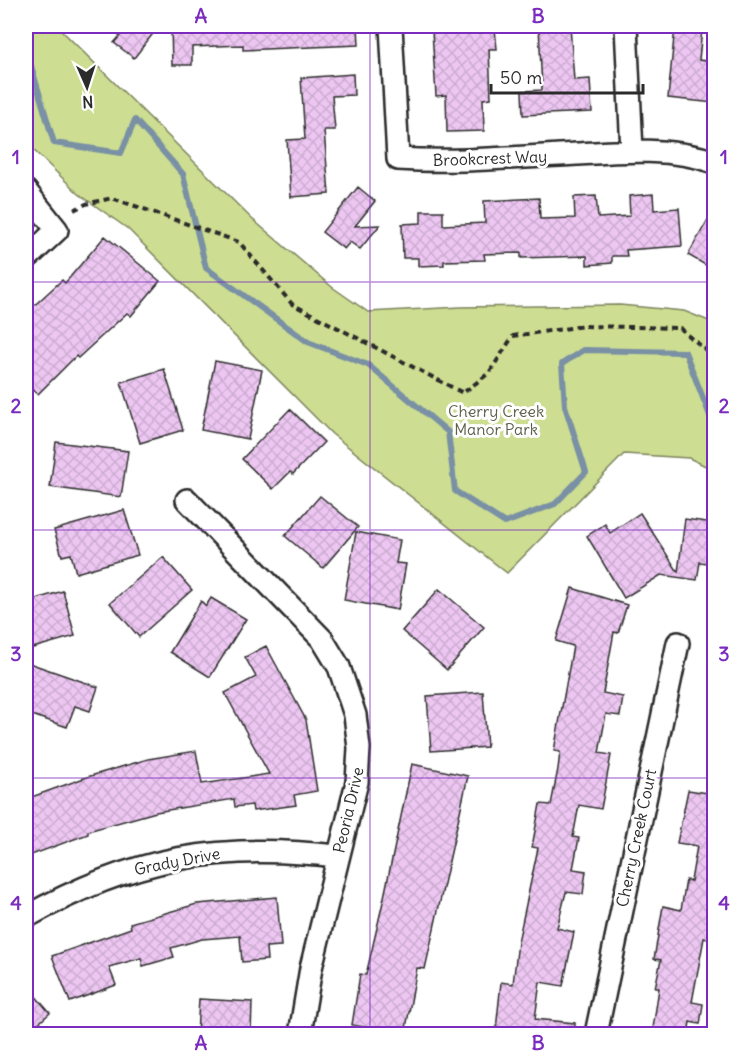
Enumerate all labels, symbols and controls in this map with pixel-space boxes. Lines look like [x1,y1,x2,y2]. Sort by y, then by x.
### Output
text: A [195,3,208,28]
text: B [531,3,545,28]
north arrow [57,57,117,117]
scale bar [491,57,642,95]
text: 50 m [500,66,542,89]
text: N [82,92,94,112]
text: 1 [12,144,20,169]
text: 1 [720,144,728,169]
street label: Brookcrest Way [433,146,547,170]
text: 2 [11,393,22,418]
text: 2 [719,393,730,418]
park label: Cherry Creek Manor Park [448,401,544,439]
text: 3 [10,641,22,666]
text: 3 [718,641,730,666]
street label: Peoria Drive [328,765,368,855]
street label: Cherry Creek Court [612,767,661,909]
street label: Grady Drive [132,843,222,879]
text: 4 [10,890,22,915]
text: 4 [718,890,730,915]
text: A [195,1030,208,1055]
text: B [531,1030,545,1055]

